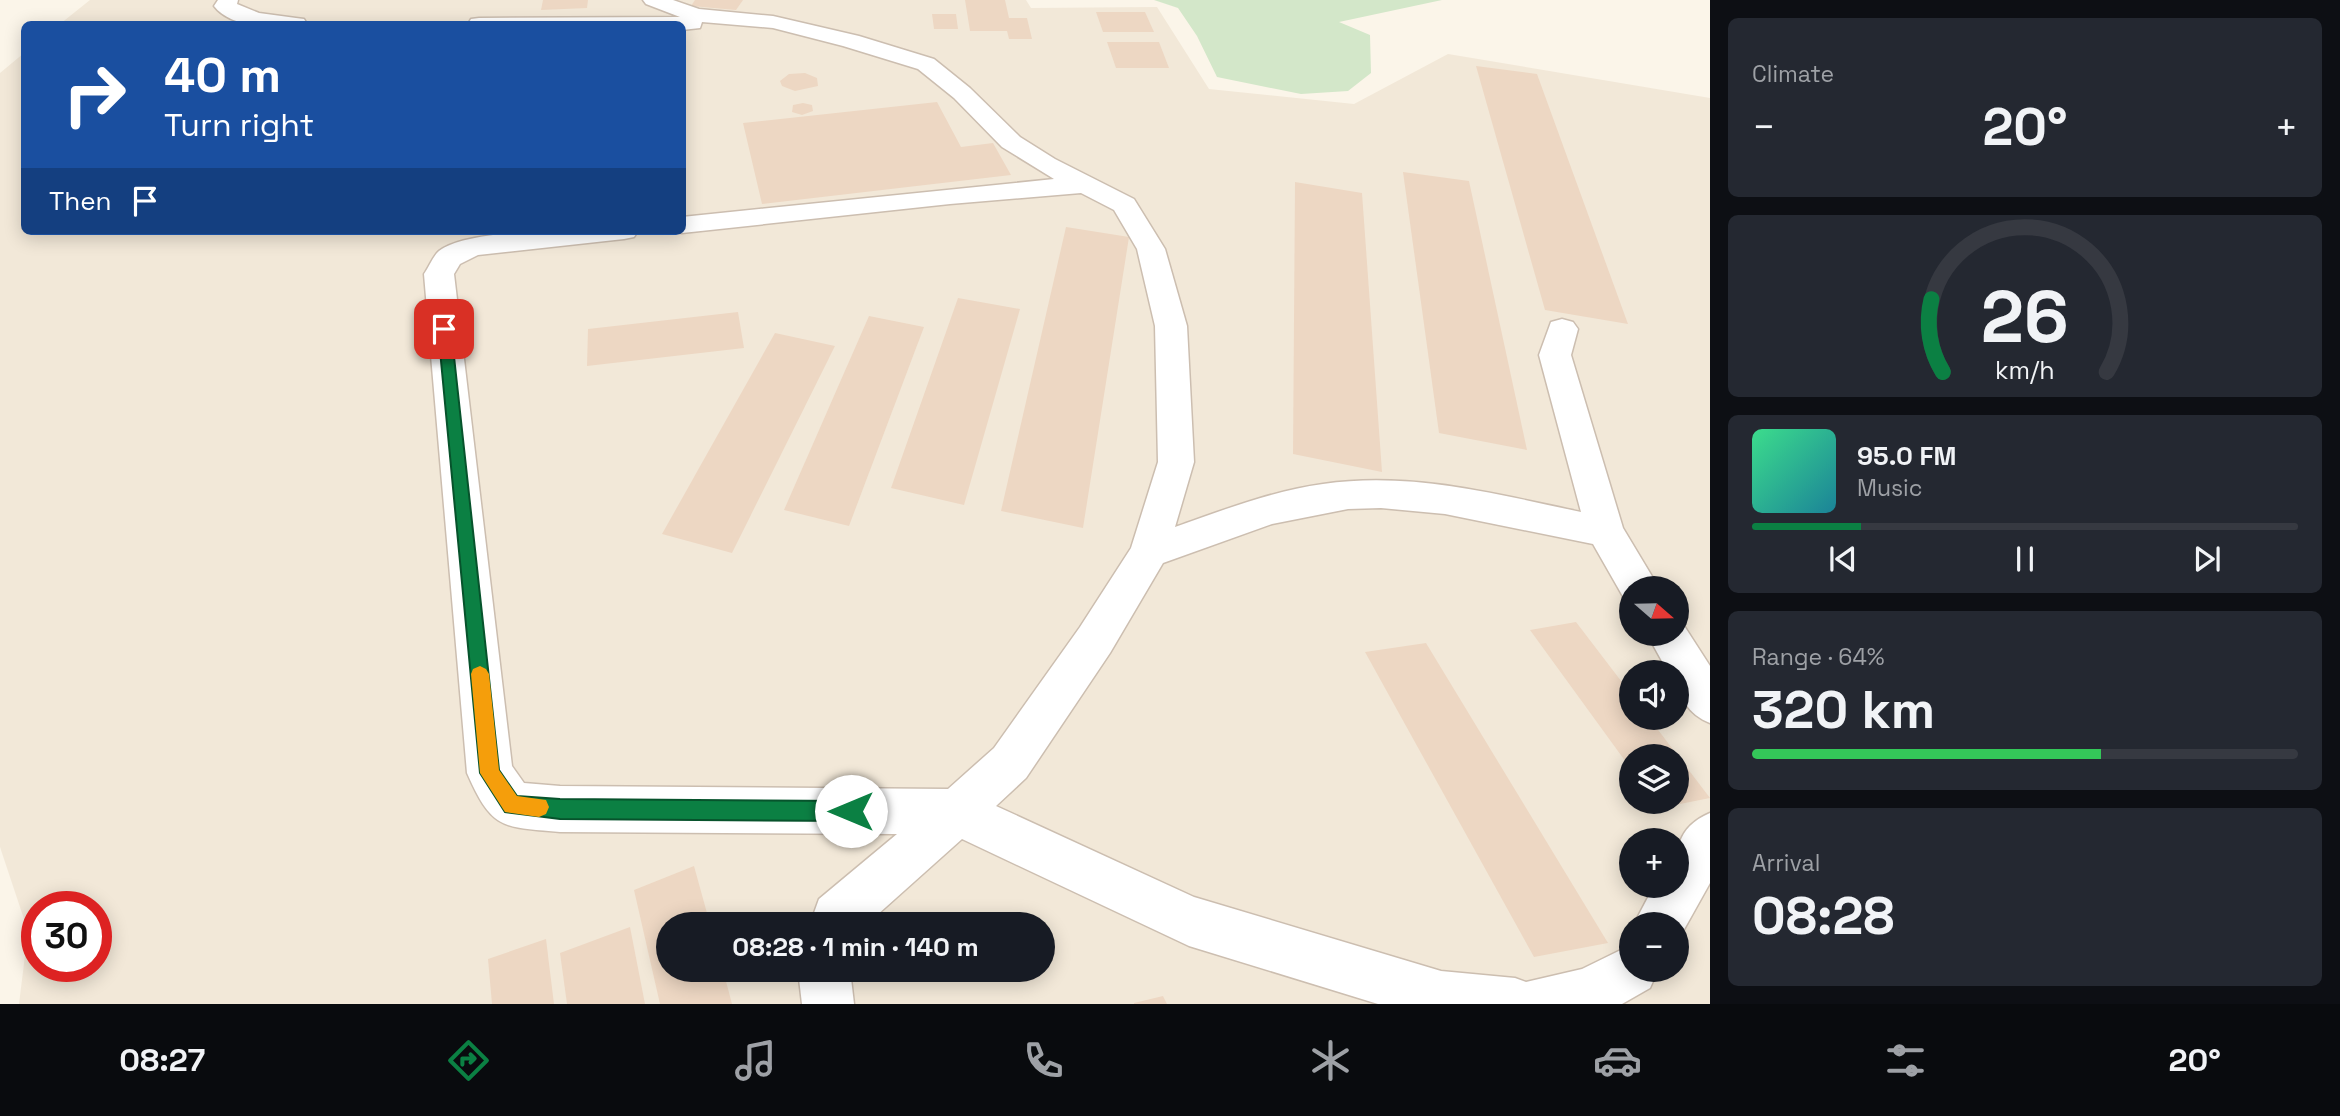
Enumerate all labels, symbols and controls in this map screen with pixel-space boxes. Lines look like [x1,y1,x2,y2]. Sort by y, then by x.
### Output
text: 40 m [164,44,281,106]
icon: right [49,49,140,140]
text: Climate [1752,59,1834,89]
text: 20° [1982,94,2068,160]
text: − [1752,103,1776,151]
text: + [2274,103,2298,151]
text: Turn right [164,105,314,145]
icon: arrive [126,182,164,220]
text: Then [49,184,112,218]
text: 26 [1981,270,2069,363]
pin [414,299,474,359]
icon: arrive [425,310,463,348]
text: km/h [1995,353,2055,385]
text: 95.0 FM [1857,439,1956,473]
text: Music [1857,473,1922,503]
icon: previous [1824,540,1862,578]
icon: pause [2006,540,2044,578]
icon: next [2188,540,2226,578]
north arrow [1619,576,1689,646]
map controls [1619,576,1689,982]
text: Range · 64% [1752,642,1885,672]
button: sound [1619,660,1689,730]
text: 320 km [1752,677,1935,743]
button: layers [1619,744,1689,814]
position arrow [814,774,888,848]
button: + [1619,828,1689,898]
text: Arrival [1752,848,1820,878]
text: 08:28 [1752,883,1894,949]
speed limit sign: 30 [21,891,112,982]
button: − [1619,912,1689,982]
text: 08:28 · 1 min · 140 m [732,930,979,964]
icon: directions [444,1036,493,1085]
icon: music [731,1036,780,1085]
icon: phone [1019,1036,1068,1085]
icon: climate [1306,1036,1355,1085]
icon: car [1593,1036,1642,1085]
icon: filters [1881,1036,1930,1085]
text: 08:27 [119,1040,205,1080]
text: 20° [2168,1040,2221,1080]

